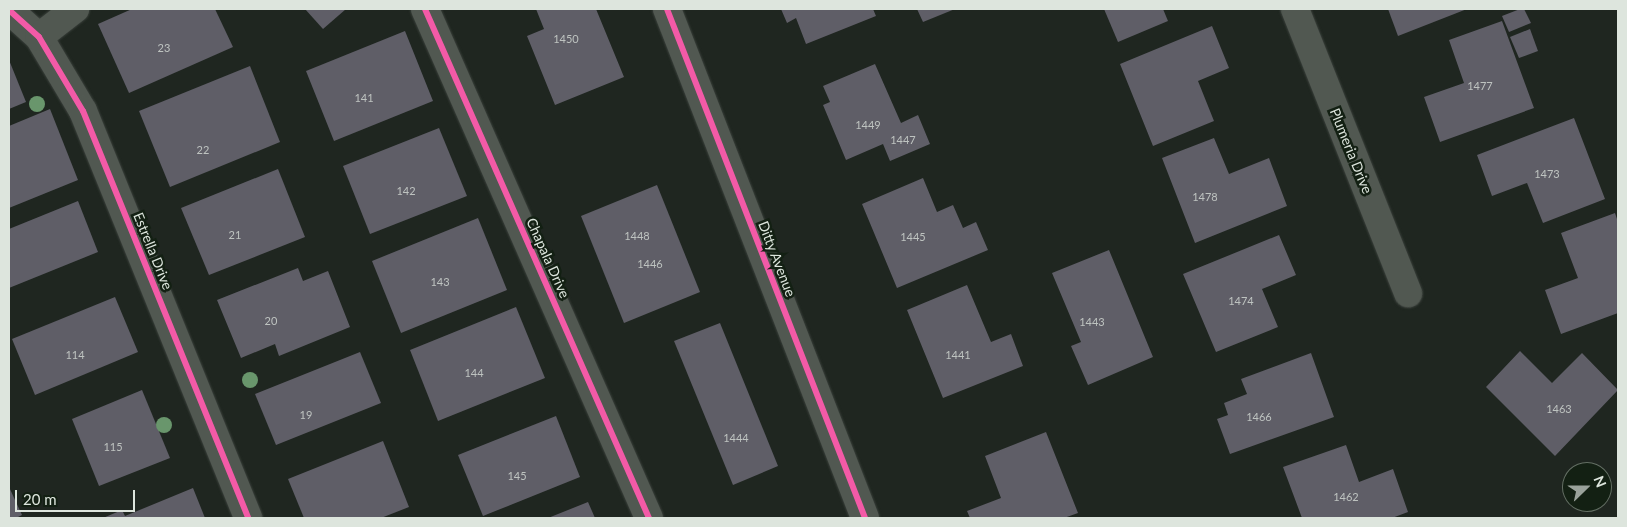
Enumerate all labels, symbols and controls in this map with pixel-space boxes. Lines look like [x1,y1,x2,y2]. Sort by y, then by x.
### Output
house number: 1450 [553,32,579,46]
house number: 23 [158,41,170,55]
house number: 1477 [1467,79,1493,93]
house number: 141 [354,91,374,105]
street label: Plumeria Drive [1326,106,1376,196]
house number: 1449 [855,118,881,132]
house number: 1447 [890,133,916,147]
house number: 22 [197,143,209,157]
house number: 1473 [1534,167,1560,181]
house number: 142 [396,184,416,198]
house number: 1478 [1192,190,1218,204]
street label: Estrella Drive [130,210,176,292]
street label: Chapala Drive [523,215,573,301]
street label: Ditty Avenue [755,218,799,300]
house number: 21 [229,228,241,242]
house number: 1448 [624,229,650,243]
house number: 1445 [900,230,926,244]
house number: 1446 [637,257,663,271]
house number: 143 [430,275,450,289]
house number: 1474 [1228,294,1254,308]
house number: 20 [265,314,277,328]
house number: 1443 [1079,315,1105,329]
house number: 114 [65,348,85,362]
house number: 1441 [945,348,971,362]
house number: 144 [464,366,484,380]
house number: 1463 [1546,402,1572,416]
house number: 19 [300,408,312,422]
house number: 1466 [1246,410,1272,424]
house number: 1444 [723,431,749,445]
house number: 115 [103,440,123,454]
north arrow [1562,462,1612,512]
house number: 145 [507,469,527,483]
text: N [1591,473,1610,490]
scale bar [18,480,138,512]
text: 20 m [23,490,57,508]
house number: 1462 [1333,490,1359,504]

